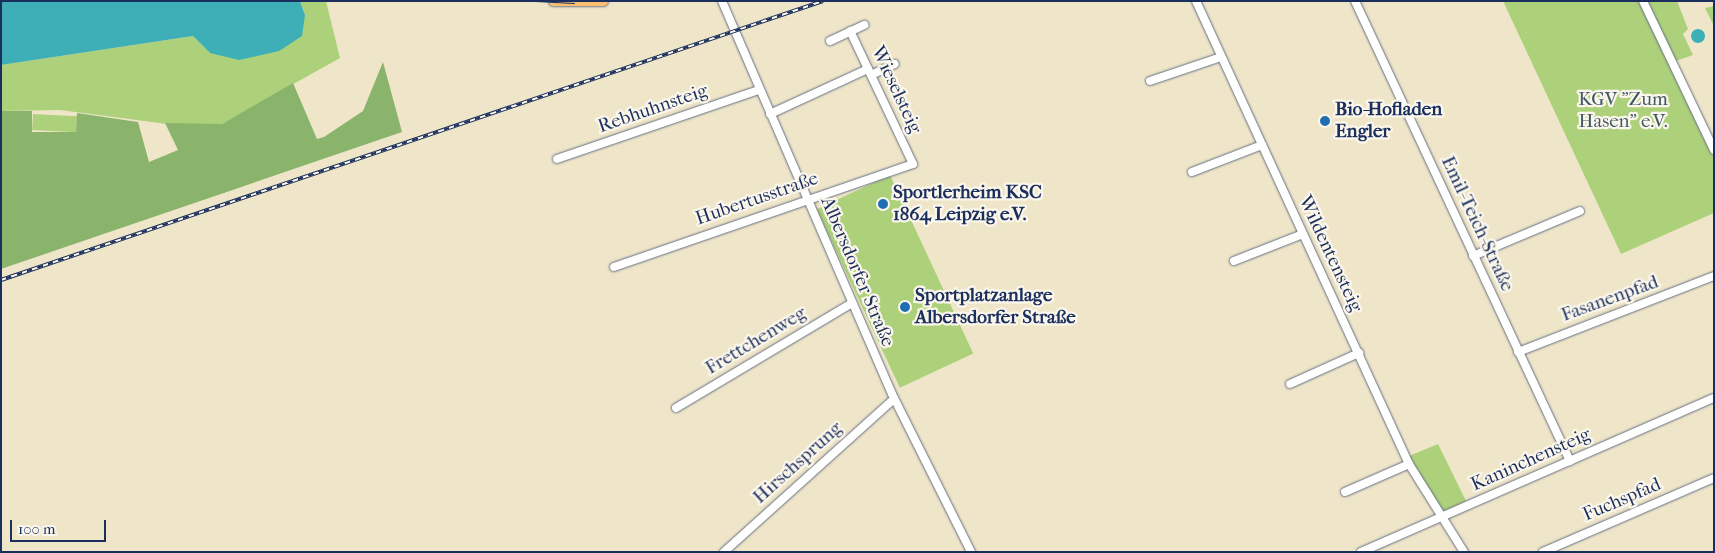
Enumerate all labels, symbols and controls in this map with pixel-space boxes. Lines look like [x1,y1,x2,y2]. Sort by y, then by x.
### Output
street label: Wieselsteig [866,43,926,137]
street label: Rebhuhnsteig [595,80,711,138]
park label: KGV "Zum Hasen" e.V. [1578,89,1668,133]
place label: Bio-Hofladen Engler [1335,99,1442,143]
marker: Bio-Hofladen Engler [1319,115,1331,127]
street label: Emil-Teich-Straße [1436,153,1518,295]
street label: Hubertusstraße [693,167,821,231]
place label: Sportlerheim KSC 1864 Leipzig e.V. [893,182,1042,226]
street label: Wildentensteig [1293,192,1367,316]
street label: Albersdorfer Straße [815,194,899,350]
marker: Sportlerheim KSC 1864 Leipzig e.V. [877,198,889,210]
street label: Fasanenpfad [1558,271,1662,327]
place label: Sportplatzanlage Albersdorfer Straße [915,285,1076,329]
marker: Sportplatzanlage Albersdorfer Straße [899,301,911,313]
street label: Frettchenweg [702,302,810,380]
street label: Hirschsprung [749,417,847,509]
street label: Kaninchensteig [1468,423,1594,497]
street label: Fuchspfad [1580,473,1664,527]
scale bar [12,510,109,542]
text: 100 m [18,520,56,538]

